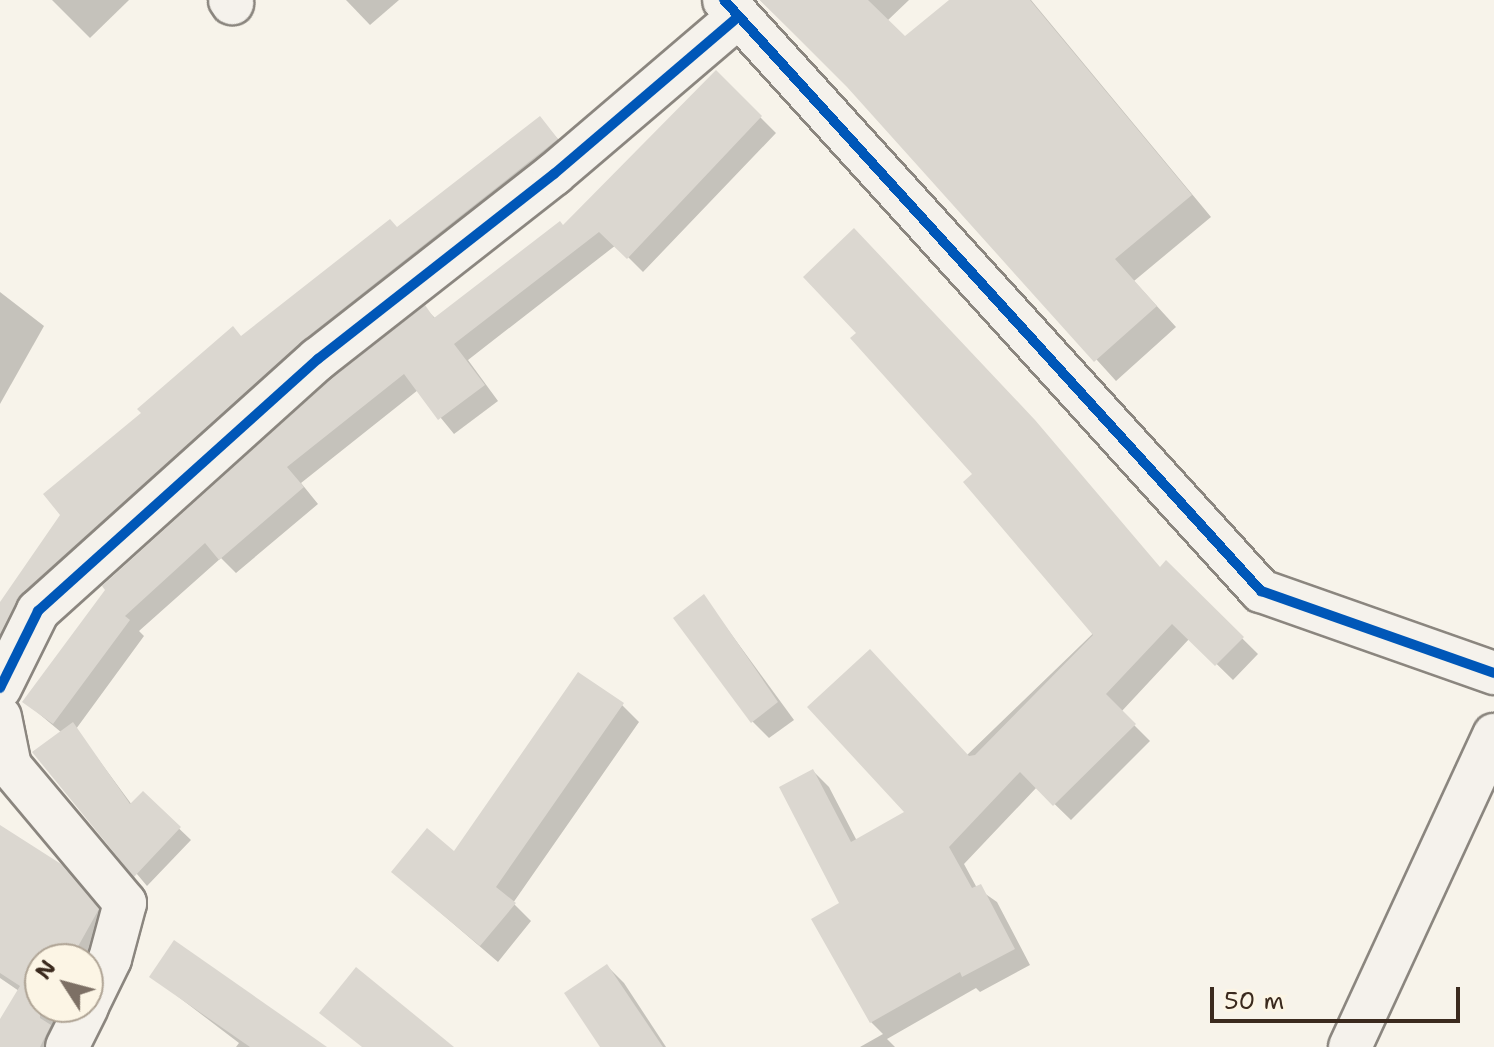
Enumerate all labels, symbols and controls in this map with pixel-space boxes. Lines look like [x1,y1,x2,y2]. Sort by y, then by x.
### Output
north arrow [24,943,104,1023]
text: N [29,954,63,985]
scale bar [1214,971,1464,1021]
text: 50 m [1224,985,1284,1017]

